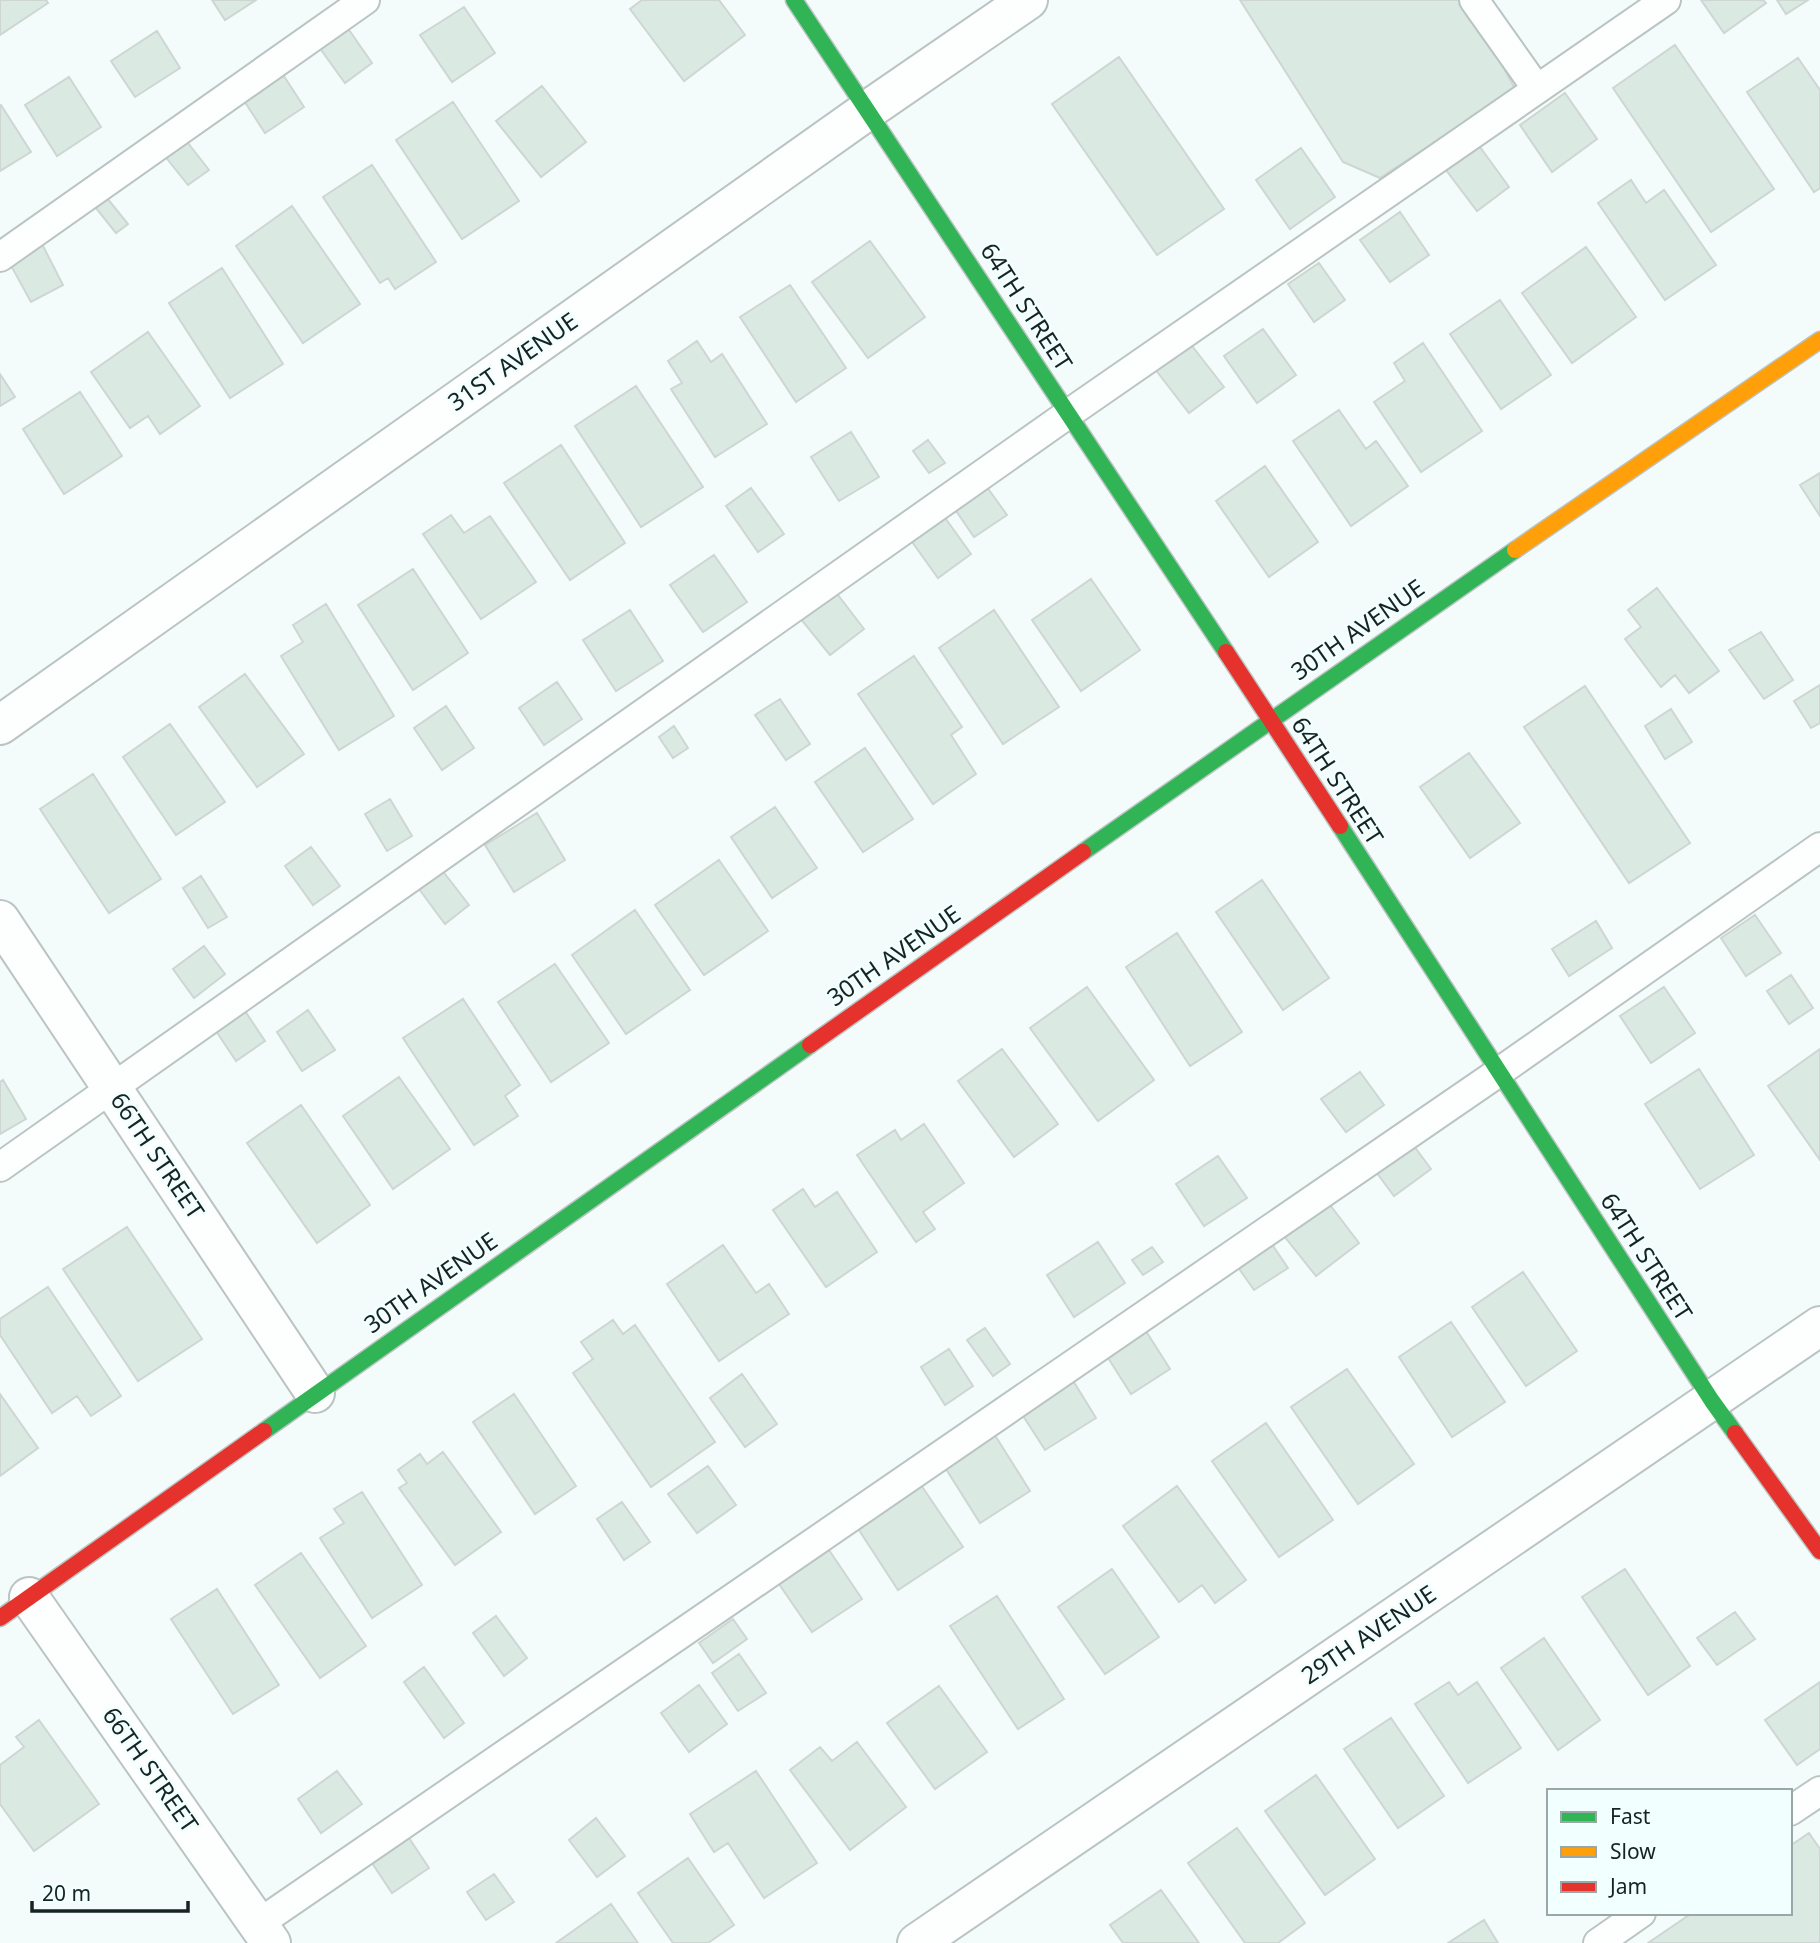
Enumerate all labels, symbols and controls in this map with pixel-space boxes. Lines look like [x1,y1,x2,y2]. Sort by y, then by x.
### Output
street label: 64TH STREET [974,236,1081,377]
street label: 31ST AVENUE [441,304,584,418]
street label: 30TH AVENUE [1284,570,1431,687]
street label: 64TH STREET [1285,710,1392,851]
street label: 30TH AVENUE [820,896,967,1013]
street label: 66TH STREET [104,1085,213,1226]
street label: 64TH STREET [1594,1186,1701,1327]
street label: 30TH AVENUE [357,1223,504,1340]
street label: 29TH AVENUE [1294,1576,1442,1691]
street label: 66TH STREET [96,1700,207,1839]
legend [1547,1789,1792,1915]
text: Fast [1610,1802,1651,1830]
text: Slow [1610,1837,1656,1865]
scale bar [32,1870,187,1914]
text: Jam [1608,1872,1647,1900]
text: 20 m [42,1879,91,1907]

